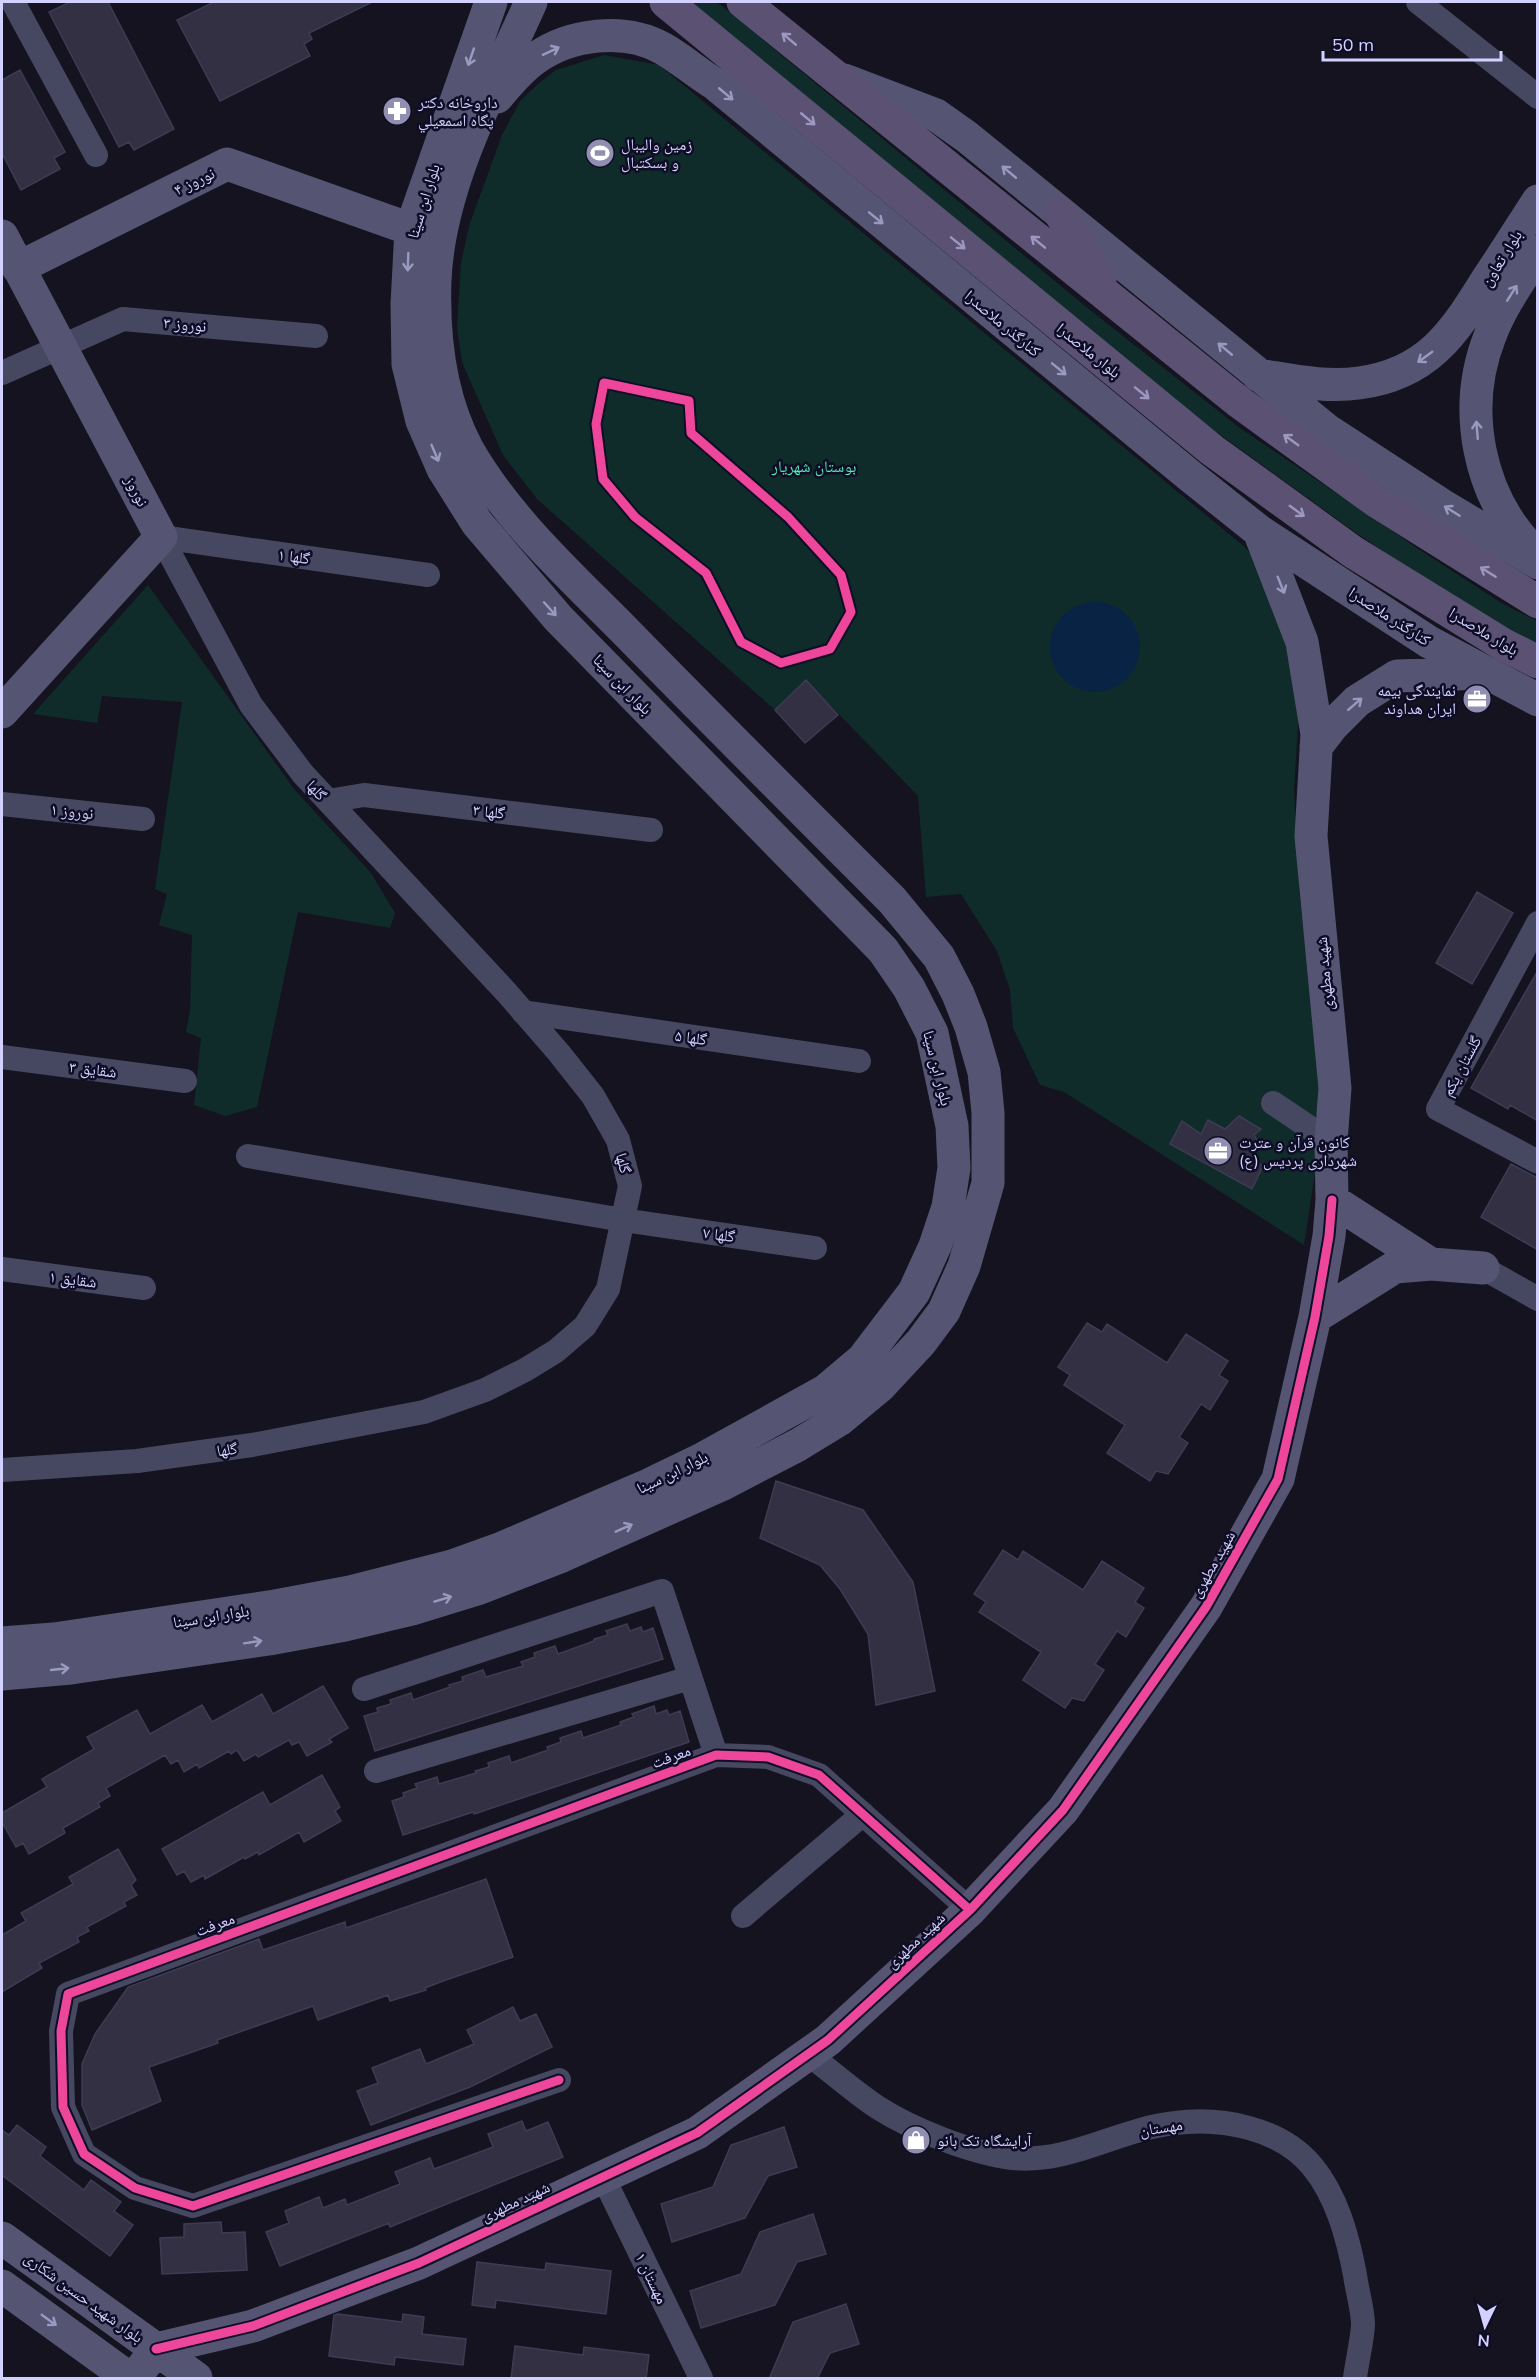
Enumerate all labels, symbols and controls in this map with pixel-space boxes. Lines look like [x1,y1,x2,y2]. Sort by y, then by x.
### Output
scale bar [1323,24,1502,62]
one-way arrow [781,33,797,46]
text: 50 m [1332,33,1374,56]
one-way arrow [541,44,559,56]
one-way arrow [465,47,476,66]
one-way arrow [718,87,733,101]
place label: داروخانه دكتر پگاه اسمعيلي [417,92,498,133]
pharmacy icon: داروخانه دكتر پگاه اسمعيلي [381,95,413,127]
one-way arrow [800,112,815,126]
place label: زمین والیبال و بسکتبال [621,134,692,173]
sports icon: زمین والیبال و بسکتبال [584,137,616,169]
street label: بلوار ابن سینا [402,161,445,241]
street label: نوروز ۴ [170,163,218,199]
one-way arrow [1002,165,1017,179]
one-way arrow [868,211,884,224]
street label: بلوار تعاون [1476,226,1527,291]
one-way arrow [1030,235,1046,248]
one-way arrow [950,236,965,250]
one-way arrow [403,252,414,272]
street label: کنارگذر ملاصدرا [961,285,1045,361]
one-way arrow [1506,285,1518,302]
street label: نوروز ۳ [163,312,207,336]
street label: بلوار ملاصدرا [1053,318,1125,382]
one-way arrow [1218,342,1233,356]
one-way arrow [1418,351,1434,363]
one-way arrow [1051,362,1066,376]
one-way arrow [1134,387,1150,400]
one-way arrow [1471,421,1482,441]
one-way arrow [1283,434,1299,446]
one-way arrow [430,443,442,461]
park label: بوستان شهریار [771,456,856,477]
street label: نوروز [120,471,153,510]
one-way arrow [1288,505,1304,517]
one-way arrow [1443,505,1460,518]
street label: گلها ۱ [277,544,312,568]
one-way arrow [1479,565,1496,578]
one-way arrow [1276,575,1287,594]
street label: کنارگذر ملاصدرا [1345,582,1435,650]
one-way arrow [543,602,557,617]
street label: بلوار ملاصدرا [1446,603,1522,659]
street label: بلوار ابن سینا [588,649,657,719]
place label: نمایندگی بیمه ایران هداوند [1377,680,1456,719]
office icon: نمایندگی بیمه ایران هداوند [1461,683,1493,715]
one-way arrow [1347,697,1362,711]
street label: گلها [303,776,332,805]
street label: نوروز ۱ [50,799,94,823]
street label: گلها ۳ [472,799,506,823]
street label: شهید مطهری [1311,936,1338,1012]
street label: گلها ۵ [674,1025,709,1049]
street label: بلوار ابن سینا [918,1028,957,1108]
street label: گلستان یکم [1437,1032,1486,1100]
street label: شقایق ۳ [68,1056,118,1083]
place label: کانون قرآن و عترت (ع) شهرداری پردیس [1239,1132,1357,1171]
office icon: کانون قرآن و عترت (ع) شهرداری پردیس [1202,1135,1234,1167]
street label: گلها [612,1151,636,1176]
street label: گلها ۷ [702,1222,737,1246]
street label: شقایق ۱ [48,1266,98,1293]
street label: گلها [215,1438,239,1460]
street label: بلوار ابن سینا [633,1446,711,1499]
one-way arrow [615,1521,633,1533]
street label: شهید مطهری [1185,1527,1240,1602]
one-way arrow [433,1593,452,1604]
street label: بلوار ابن سینا [172,1600,251,1633]
one-way arrow [242,1636,262,1647]
one-way arrow [49,1663,69,1674]
street label: معرفت [649,1740,693,1772]
street label: شهید مطهری [881,1907,950,1973]
street label: معرفت [193,1908,237,1940]
street label: مهستان [1138,2114,1184,2141]
shop icon: آرایشگاه تک بانو [900,2124,932,2156]
place label: آرایشگاه تک بانو [937,2130,1032,2150]
street label: شهید مطهری [477,2176,553,2227]
street label: بلوار شهید حسین شکاری [20,2247,147,2348]
street label: مهستان ۱ [630,2249,673,2307]
north arrow [1455,2296,1515,2356]
one-way arrow [40,2314,56,2326]
text: N [1477,2330,1491,2351]

